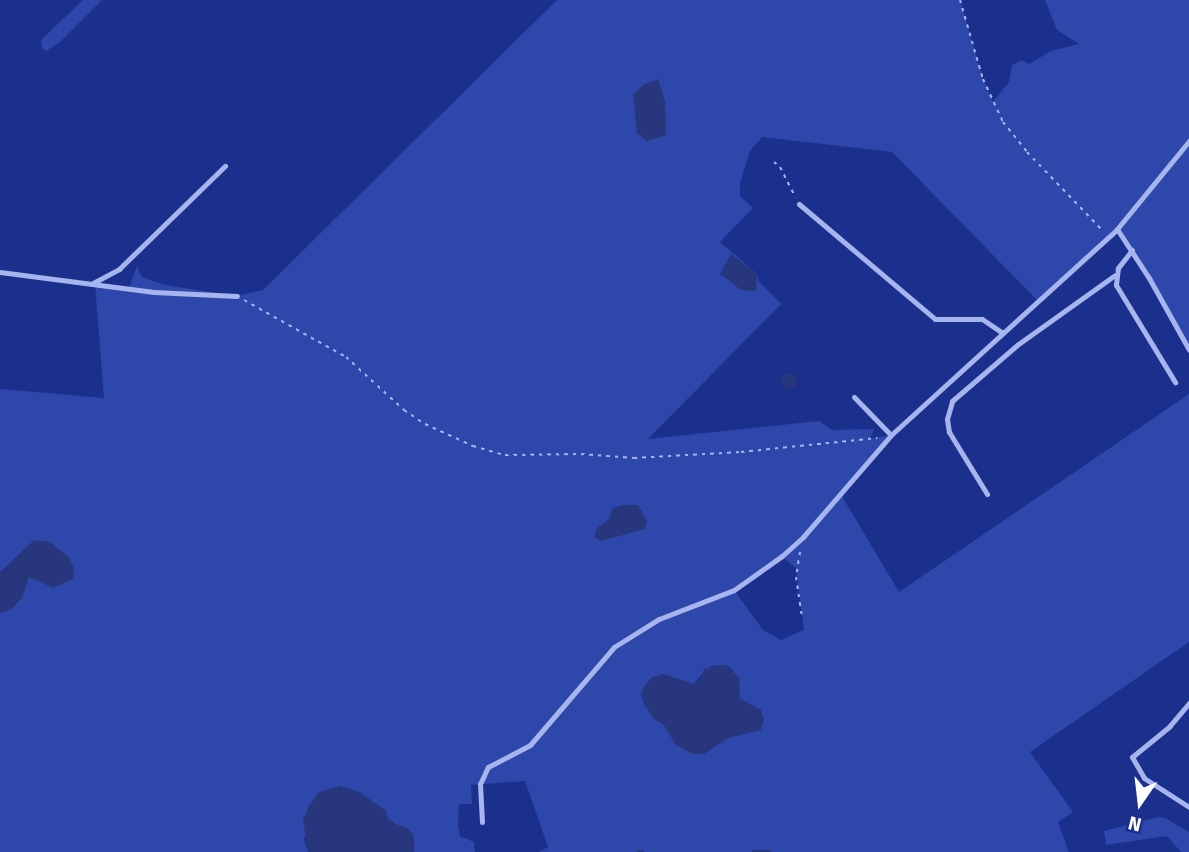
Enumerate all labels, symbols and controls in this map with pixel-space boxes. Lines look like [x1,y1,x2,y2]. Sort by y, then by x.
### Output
north arrow [1105,768,1175,838]
text: N [1126,811,1144,837]

